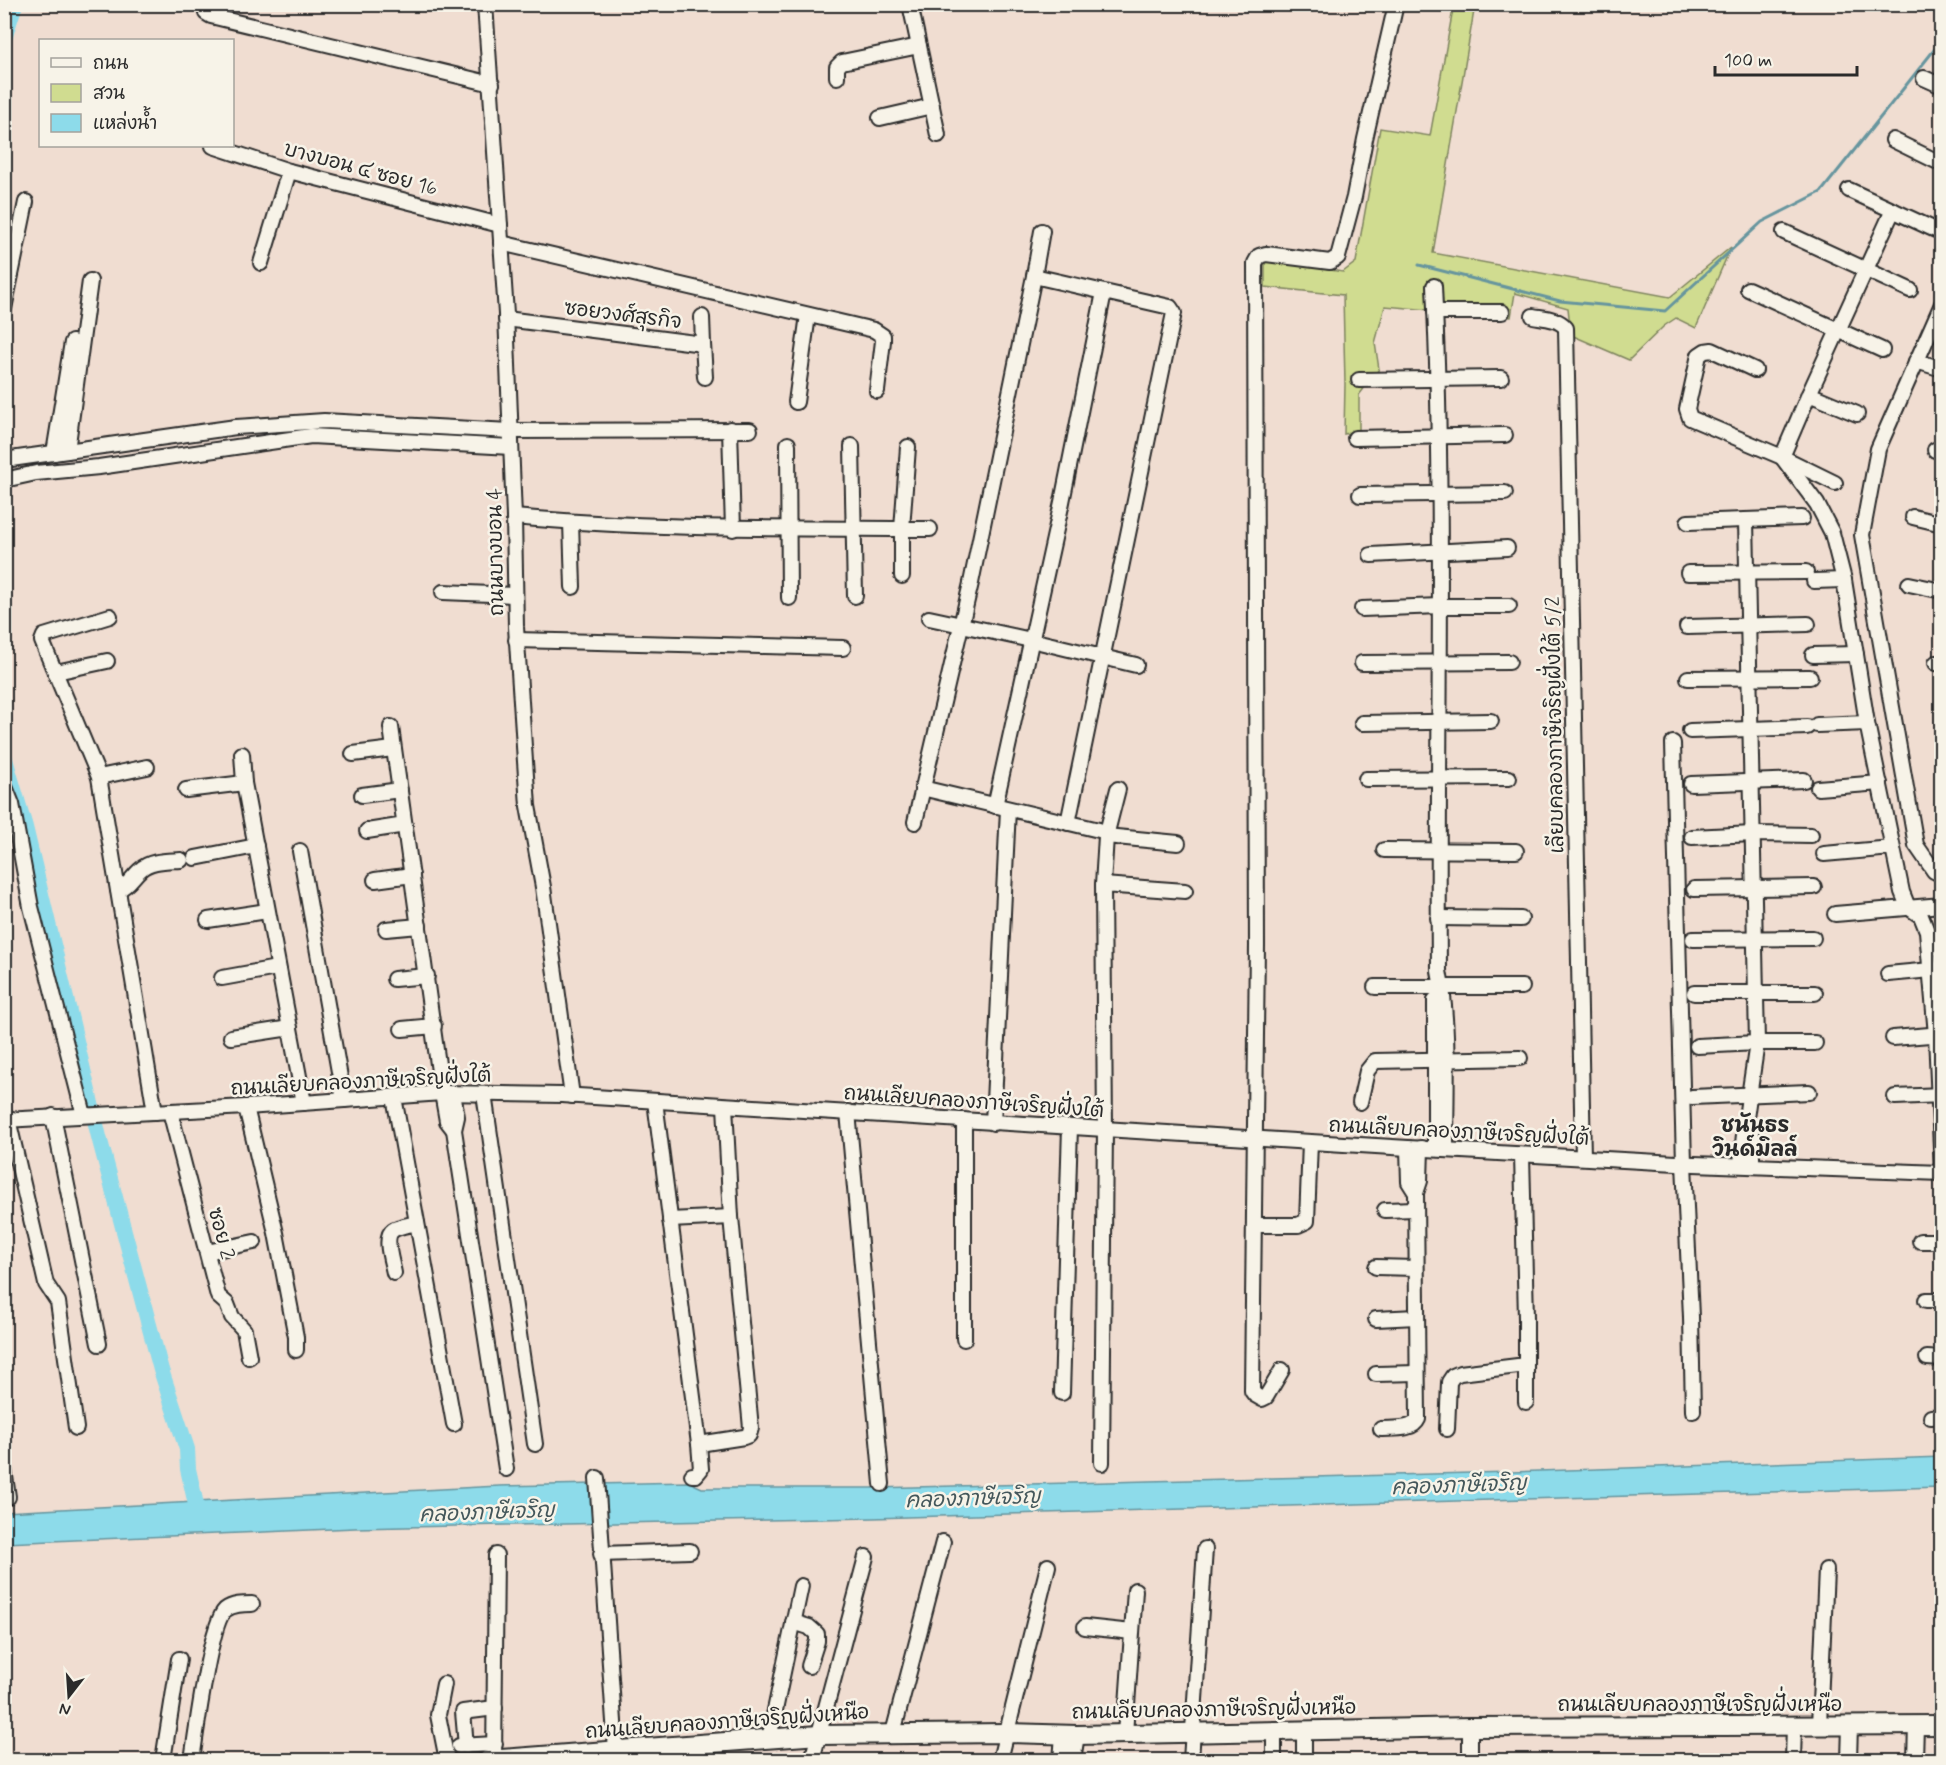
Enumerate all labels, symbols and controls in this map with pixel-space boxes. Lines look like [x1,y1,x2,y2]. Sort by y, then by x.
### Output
legend [39,39,234,147]
scale bar [1715,39,1858,77]
text: 100 m [1724,49,1772,73]
text: ถนน [93,52,128,76]
text: สวน [93,82,125,106]
text: แหล่งน้ำ [93,106,157,136]
street label: บางบอน ๔ ซอย 16 [281,136,441,203]
street label: ซอยวงศ์สุรกิจ [562,294,683,337]
street label: ถนนบางบอน 4 [482,487,511,616]
street label: เลียบคลองภาษีเจริญฝั่งใต้ 5/2 [1534,596,1571,854]
street label: ถนนเลียบคลองภาษีเจริญฝั่งใต้ [230,1056,492,1103]
street label: ถนนเลียบคลองภาษีเจริญฝั่งใต้ [843,1074,1105,1125]
street label: ถนนเลียบคลองภาษีเจริญฝั่งใต้ [1328,1106,1590,1153]
district label: ชนันธร วินด์มิลล์ [1712,1112,1798,1164]
street label: ซอย 2 [201,1205,240,1262]
water label: คลองภาษีเจริญ [1391,1470,1529,1502]
water label: คลองภาษีเจริญ [905,1483,1043,1515]
water label: คลองภาษีเจริญ [419,1497,557,1529]
north arrow [39,1666,99,1726]
street label: ถนนเลียบคลองภาษีเจริญฝั่งเหนือ [1558,1686,1842,1719]
street label: ถนนเลียบคลองภาษีเจริญฝั่งเหนือ [1071,1688,1357,1726]
street label: ถนนเลียบคลองภาษีเจริญฝั่งเหนือ [584,1693,870,1746]
text: N [57,1697,73,1721]

